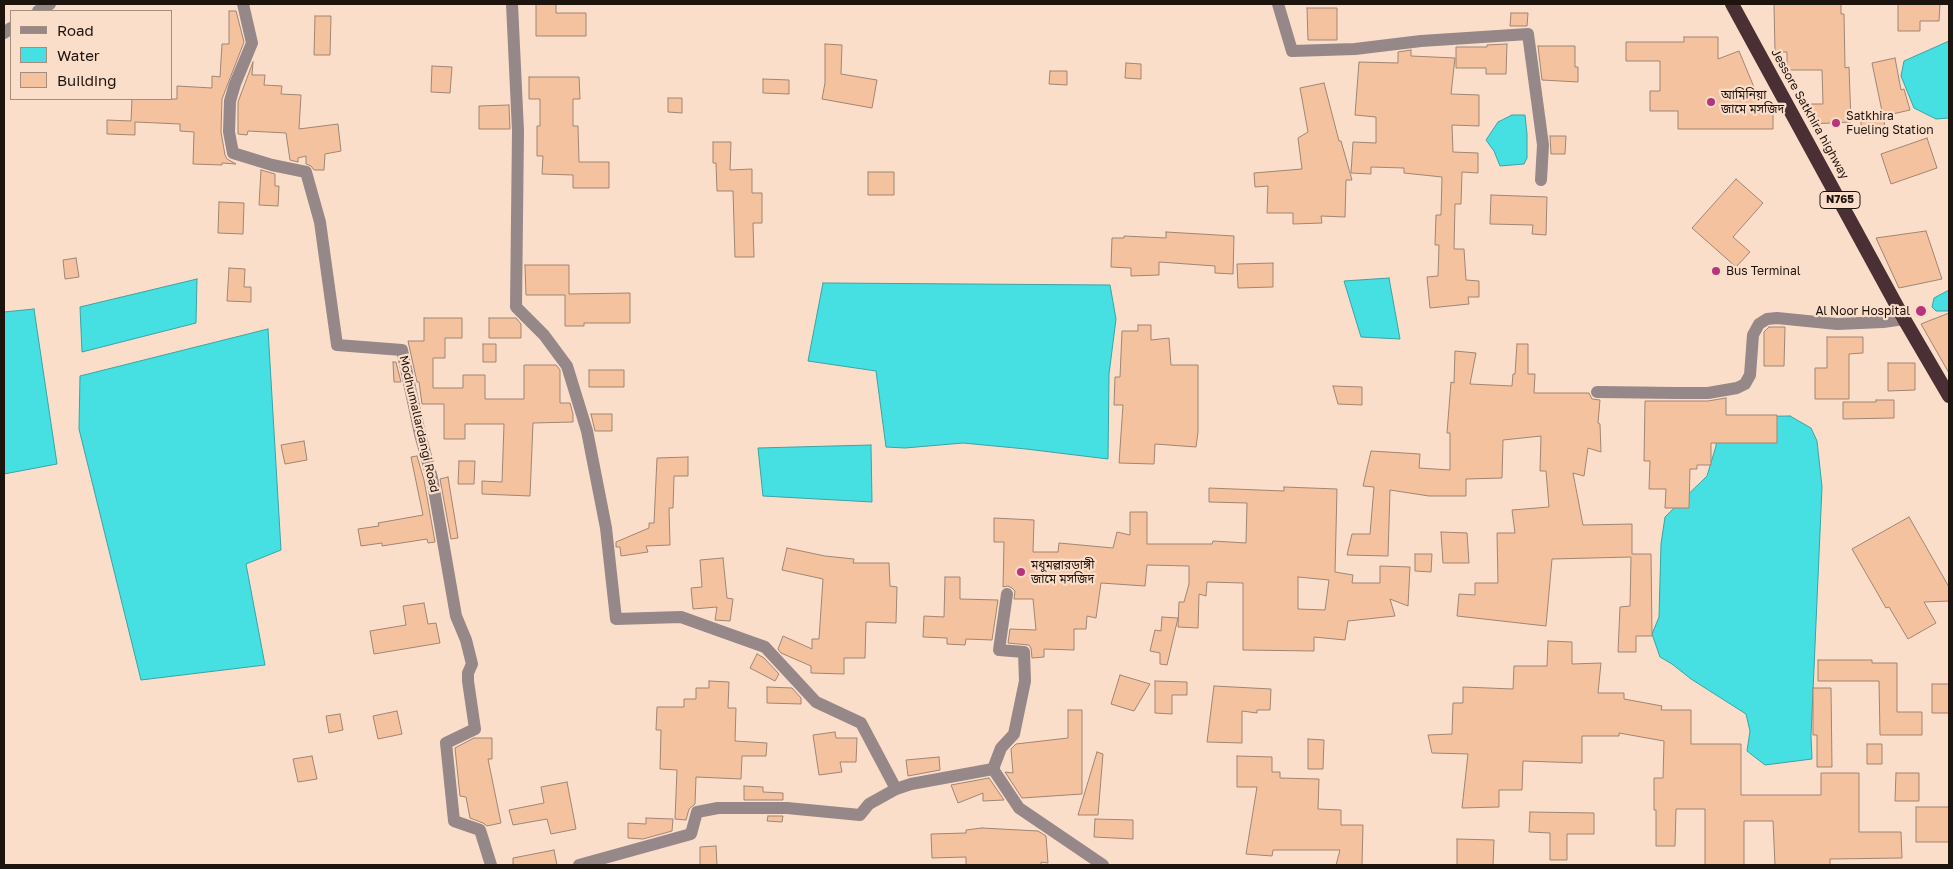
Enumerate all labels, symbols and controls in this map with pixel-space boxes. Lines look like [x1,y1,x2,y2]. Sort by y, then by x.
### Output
legend [10,10,172,100]
text: Road [57,21,94,39]
text: Water [57,46,100,64]
street label: Jessore Satkhira highway [1768,46,1852,182]
text: Building [57,71,117,89]
place label: আমিনিয়া জামে মসজিদ [1721,88,1784,116]
marker: আমিনিয়া জামে মসজিদ [1705,96,1717,108]
place label: Satkhira Fueling Station [1846,109,1934,137]
marker: Satkhira Fueling Station [1830,117,1842,129]
road number: N765 [1820,192,1860,208]
place label: Bus Terminal [1726,264,1800,278]
marker: Bus Terminal [1710,265,1722,277]
place label: Al Noor Hospital [1815,304,1910,318]
marker: Al Noor Hospital [1914,304,1928,318]
street label: Modhumallardangi Road [396,354,442,494]
place label: মধুমল্লারডাঙ্গী জামে মসজিদ [1031,558,1094,586]
marker: মধুমল্লারডাঙ্গী জামে মসজিদ [1015,566,1027,578]

